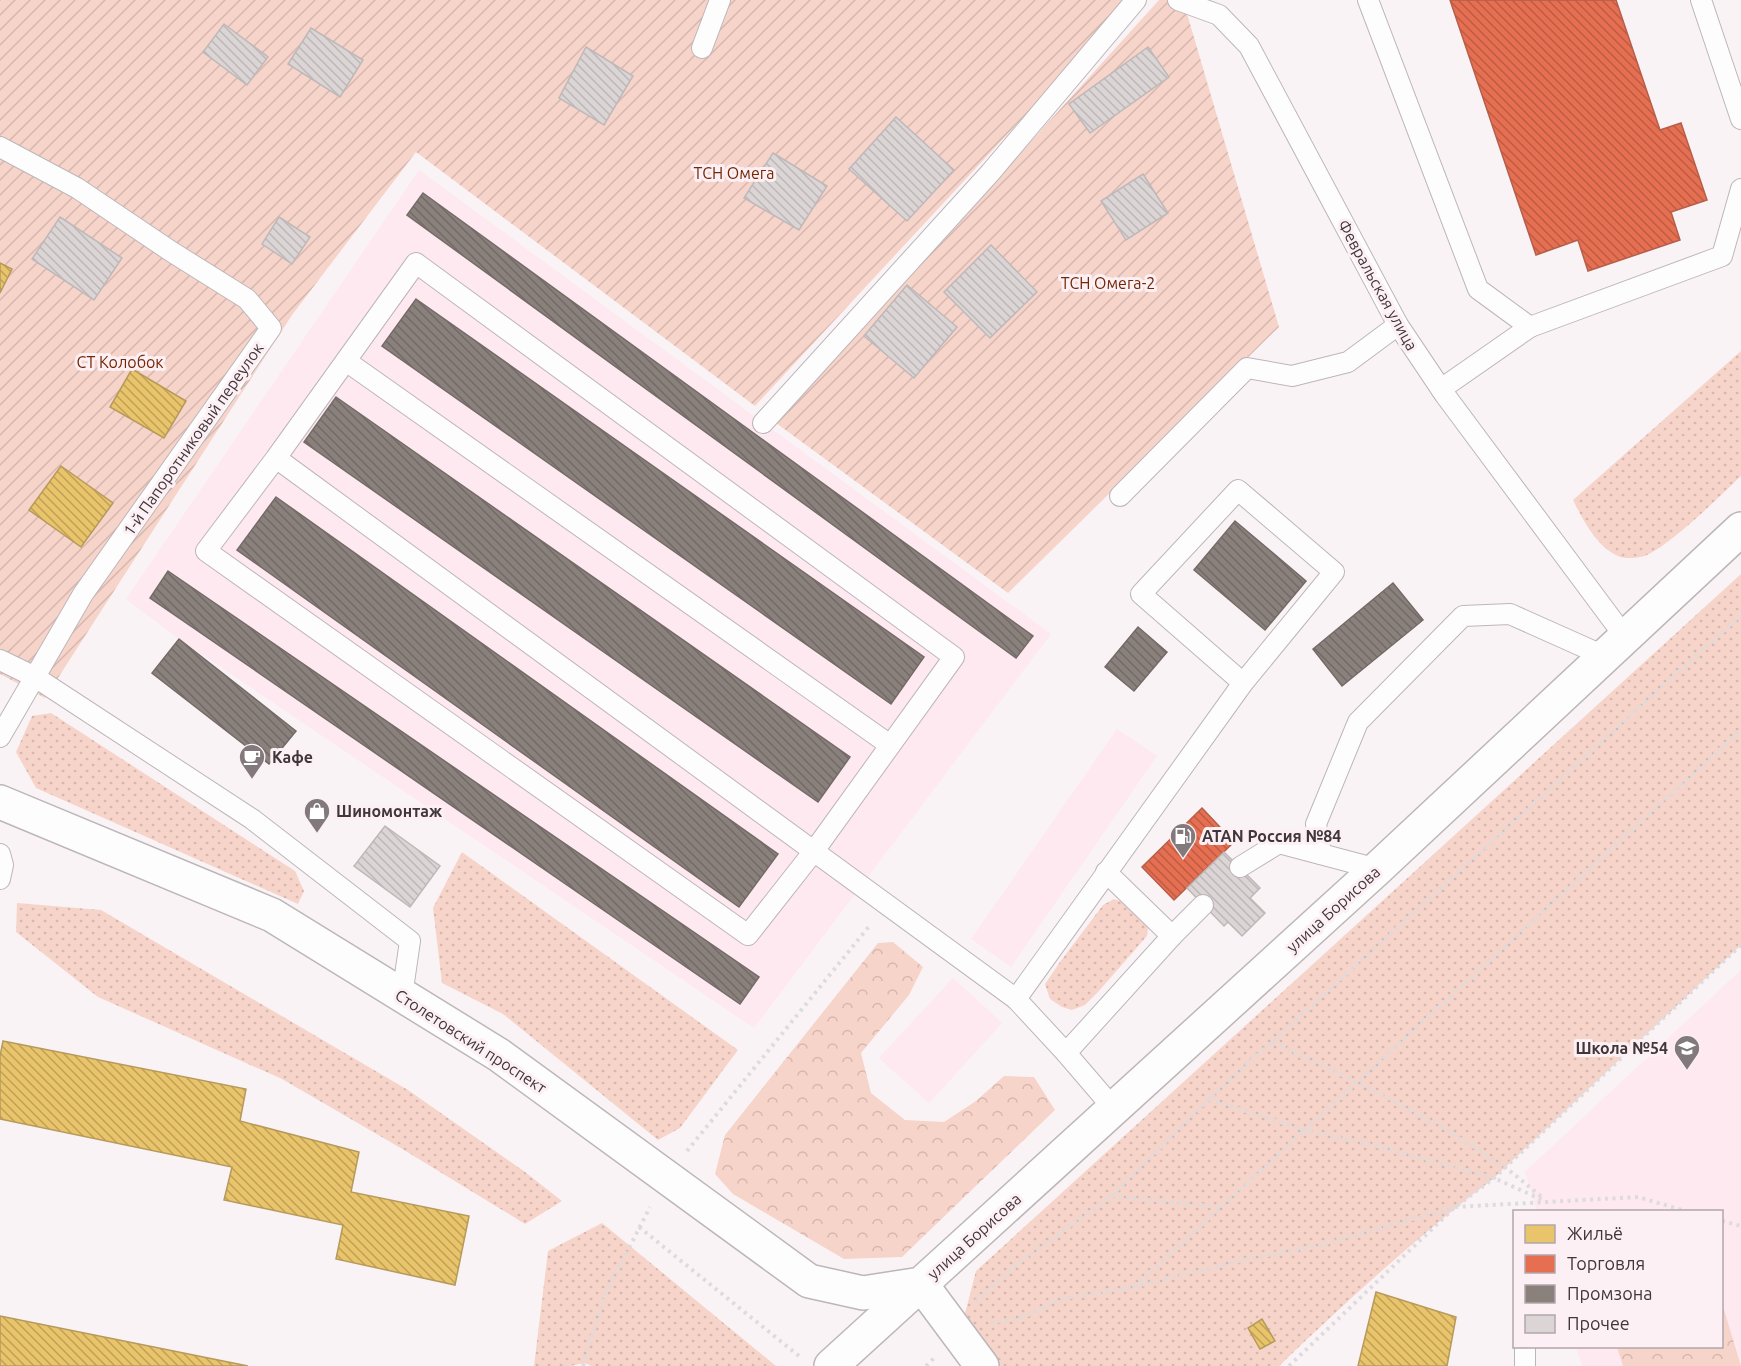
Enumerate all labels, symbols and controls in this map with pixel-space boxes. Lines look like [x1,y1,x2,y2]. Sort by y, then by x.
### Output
park label: ТСН Омега [694,164,774,182]
street label: Февральская улица [1335,217,1421,353]
park label: ТСН Омега-2 [1061,274,1155,292]
street label: 1-й Папоротниковый переулок [119,339,267,539]
park label: СТ Колобок [76,353,164,371]
cafe icon: Кафе [237,742,267,780]
place label: Кафе [272,748,313,766]
shop icon: Шиномонтаж [302,796,332,834]
place label: Шиномонтаж [336,802,442,820]
fuel station icon: ATAN Россия №84 [1168,821,1198,859]
place label: ATAN Россия №84 [1202,827,1341,845]
street label: улица Борисова [1283,862,1383,956]
street label: Столетовский проспект [392,985,550,1097]
school or university icon: Школа №54 [1672,1033,1702,1071]
place label: Школа №54 [1575,1039,1668,1057]
street label: улица Борисова [924,1189,1024,1283]
legend [1513,1210,1723,1348]
text: Жильё [1567,1223,1623,1243]
text: Торговля [1567,1253,1645,1273]
text: Промзона [1567,1283,1652,1303]
text: Прочее [1567,1313,1630,1333]

